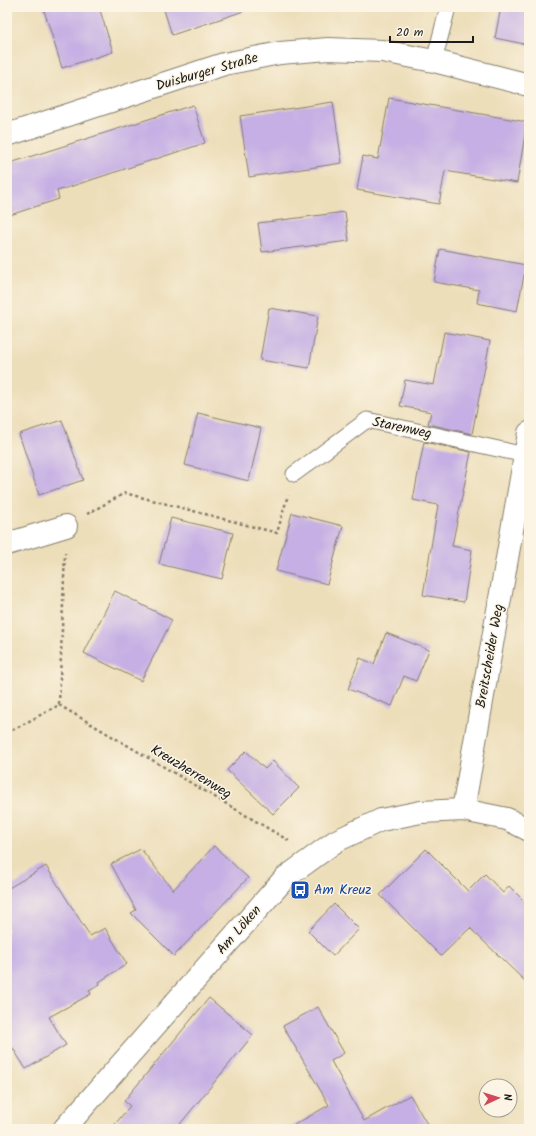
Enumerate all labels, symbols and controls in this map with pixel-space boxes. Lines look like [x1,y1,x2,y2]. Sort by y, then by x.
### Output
scale bar [390,18,473,44]
text: 20 m [396,23,424,42]
street label: Duisburger Straße [153,47,261,97]
street label: Starenweg [370,411,434,445]
street label: Breitscheider Weg [470,602,510,710]
street label: Kreuzherrenweg [146,739,236,805]
bus stop icon: Am Kreuz [289,879,311,901]
place label: Am Kreuz [314,879,371,901]
street label: Am Löken [211,900,267,960]
north arrow [478,1078,518,1118]
text: N [498,1093,516,1102]

